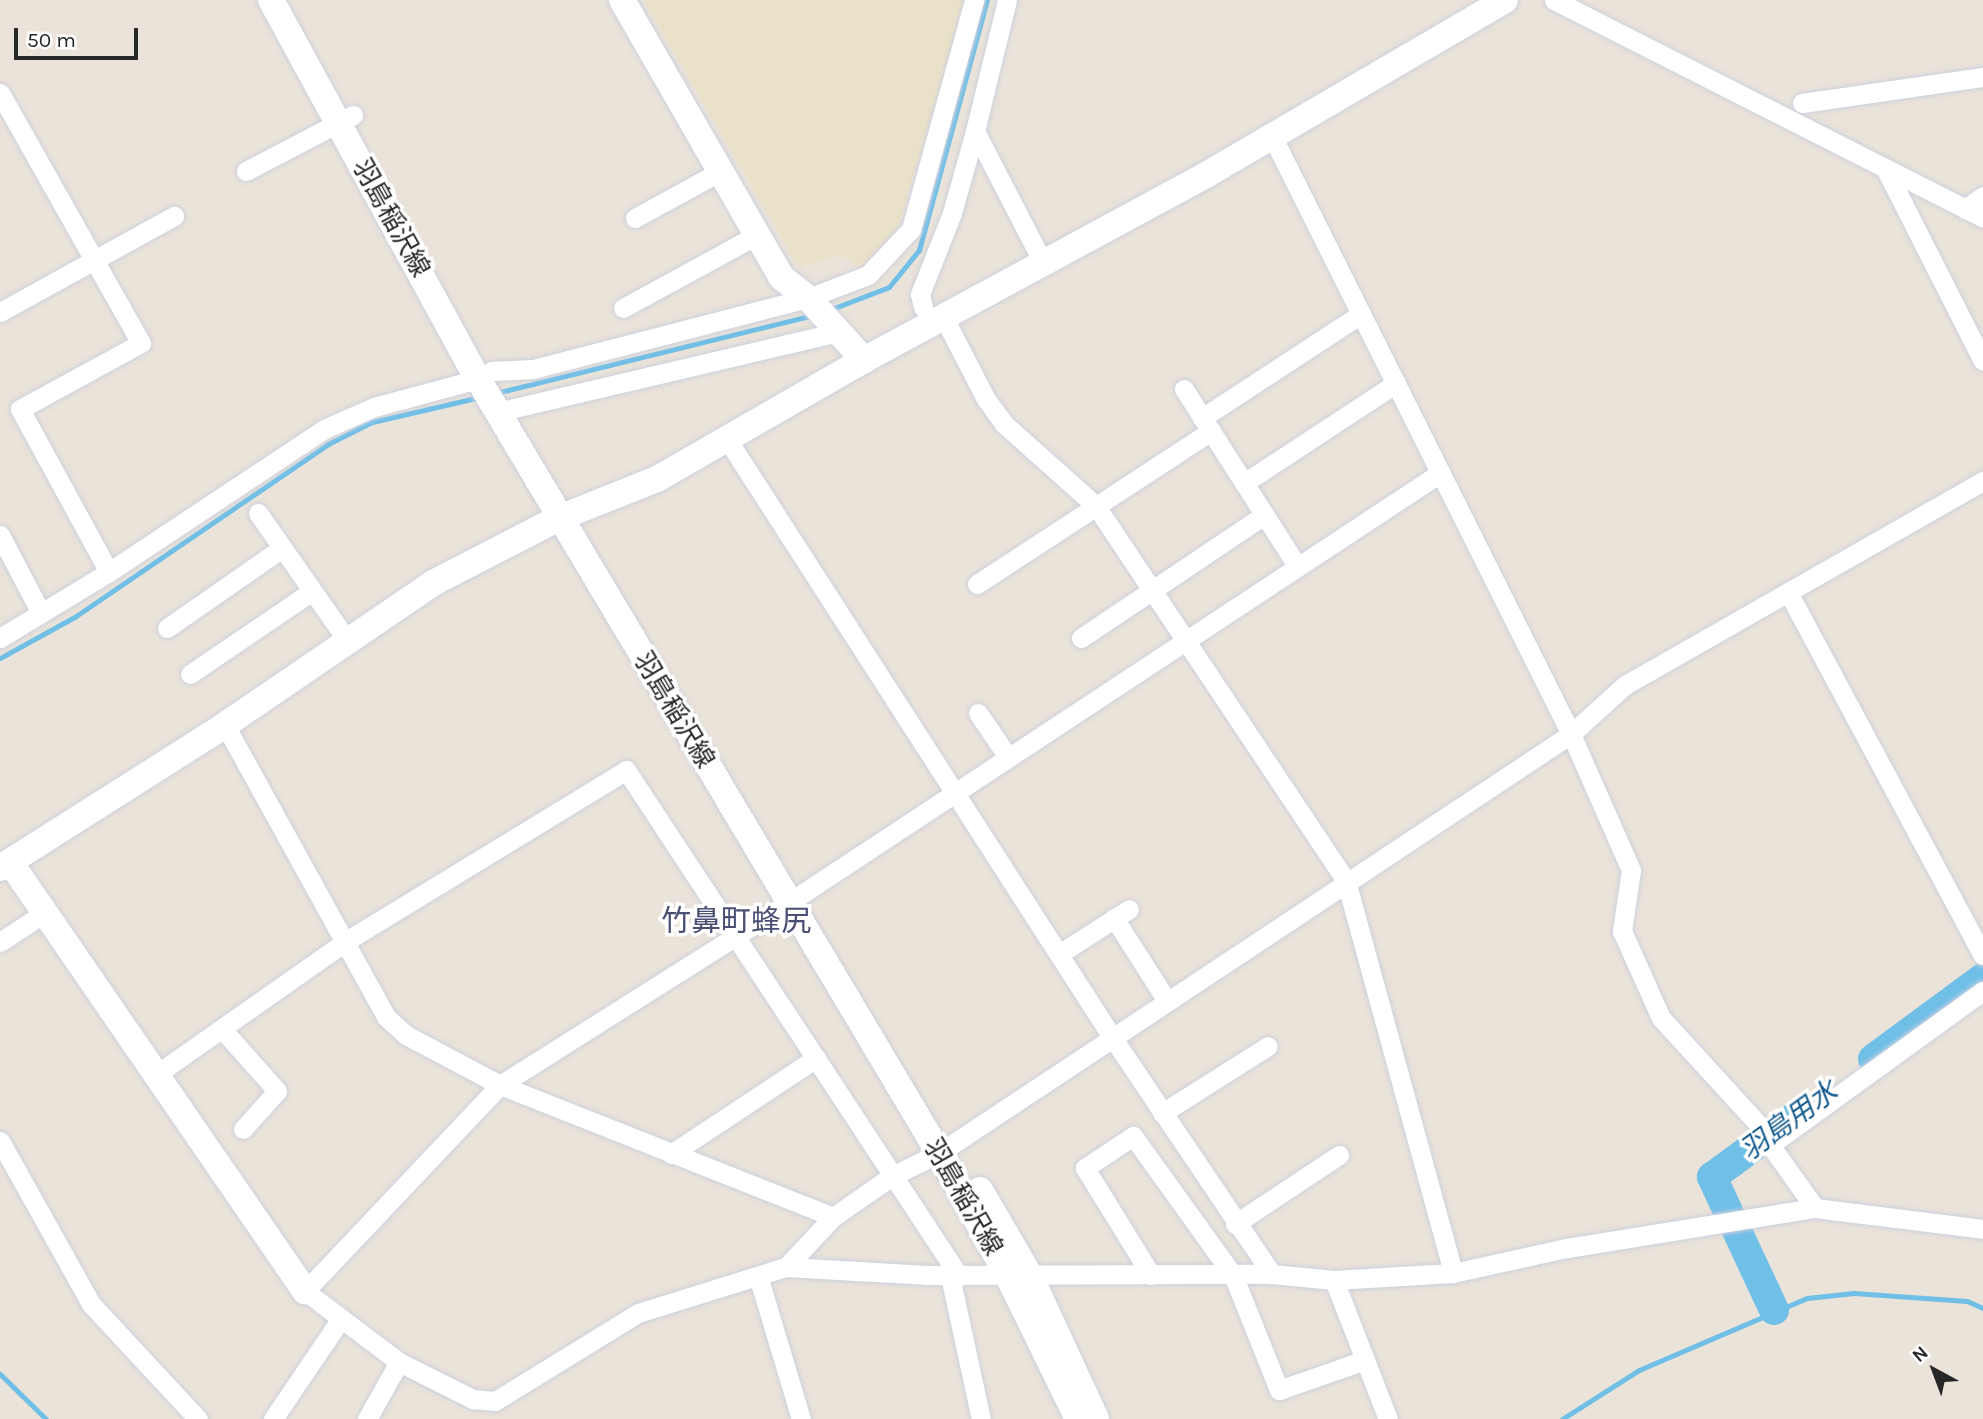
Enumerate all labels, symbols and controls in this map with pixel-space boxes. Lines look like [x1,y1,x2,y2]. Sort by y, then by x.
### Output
scale bar [18,14,142,58]
text: 50 m [27,28,76,52]
street label: 羽島稲沢線 [346,154,436,282]
street label: 羽島稲沢線 [627,646,721,774]
district label: 竹鼻町蜂尻 [661,903,811,939]
water label: 羽島用水 [1734,1074,1844,1168]
street label: 羽島稲沢線 [917,1133,1009,1261]
north arrow [1899,1335,1969,1405]
text: N [1908,1341,1933,1367]

